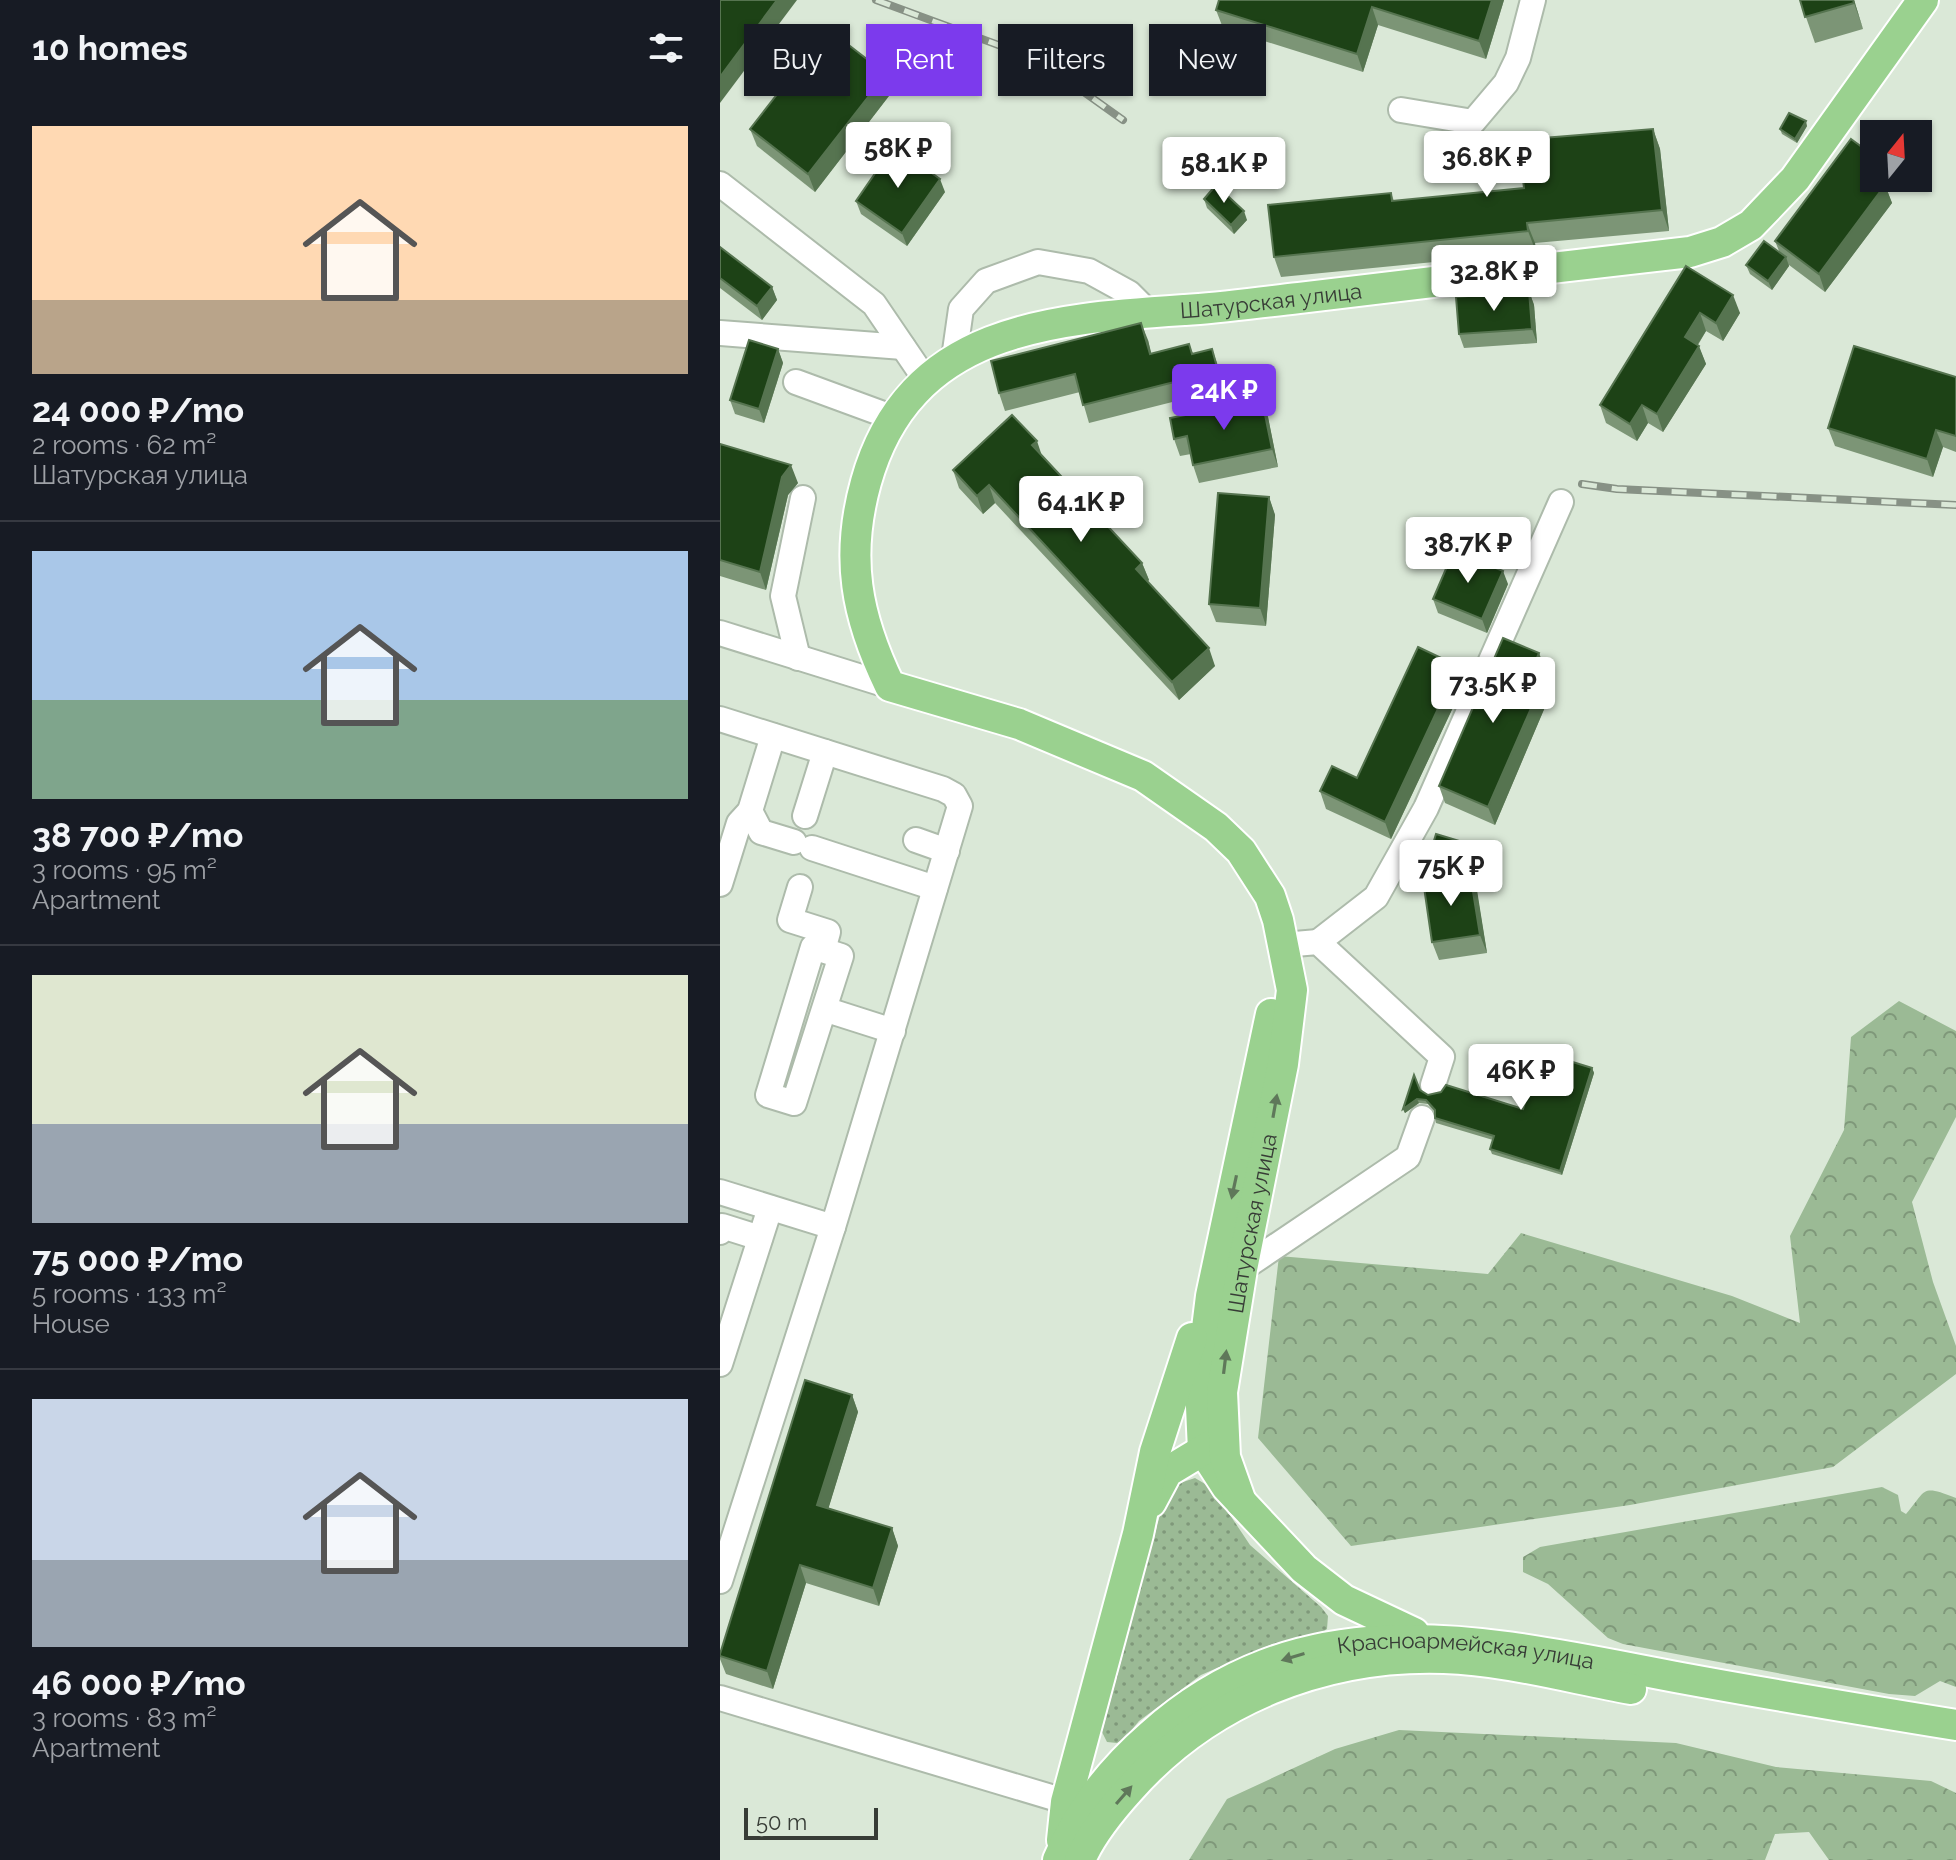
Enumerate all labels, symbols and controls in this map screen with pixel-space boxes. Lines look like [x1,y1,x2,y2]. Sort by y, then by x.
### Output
chip: Buy [744,24,850,96]
chip: Rent [866,24,982,96]
chip: Filters [998,24,1133,96]
chip: New [1149,24,1266,96]
icon: filters [644,26,688,70]
text: 10 homes [32,28,188,68]
north arrow [1860,120,1932,192]
map controls [1860,120,1932,192]
pin: 58K ₽ [842,122,954,190]
pin: 36.8K ₽ [1413,131,1561,199]
text: 58K ₽ [864,133,932,163]
pin: 58.1K ₽ [1150,137,1298,205]
text: 36.8K ₽ [1442,142,1532,172]
text: 58.1K ₽ [1180,148,1268,178]
icon: home [288,178,432,322]
pin: 32.8K ₽ [1420,245,1568,313]
text: 32.8K ₽ [1449,256,1539,286]
street label: Шатурская улица [1179,277,1363,323]
pin: 24K ₽ [1168,364,1280,432]
text: 24K ₽ [1190,375,1258,405]
text: 24 000 ₽/mo [32,390,244,430]
text: 2 rooms · 62 m² [32,430,216,460]
text: Шатурская улица [32,460,248,490]
pin: 64.1K ₽ [1007,476,1155,544]
text: 64.1K ₽ [1037,487,1125,517]
pin: 38.7K ₽ [1394,517,1542,585]
text: 38.7K ₽ [1424,528,1512,558]
icon: home [288,603,432,747]
pin: 73.5K ₽ [1419,657,1567,725]
text: 73.5K ₽ [1449,668,1537,698]
text: 38 700 ₽/mo [32,815,243,855]
pin: 75K ₽ [1395,840,1507,908]
text: 75K ₽ [1417,851,1485,881]
text: 3 rooms · 95 m² [32,855,217,885]
text: Apartment [32,885,161,915]
icon: home [288,1027,432,1171]
pin: 46K ₽ [1465,1044,1577,1112]
text: 46K ₽ [1486,1055,1556,1085]
one-way arrow [1270,1094,1282,1119]
street label: Шатурская улица [1222,1131,1282,1315]
one-way arrow [1227,1174,1240,1199]
text: 75 000 ₽/mo [32,1239,243,1279]
text: 5 rooms · 133 m² [32,1279,227,1309]
text: House [32,1309,110,1339]
one-way arrow [1219,1349,1232,1374]
icon: home [288,1451,432,1595]
street label: Красноармейская улица [1335,1627,1596,1674]
one-way arrow [1280,1651,1304,1663]
text: 46 000 ₽/mo [32,1663,246,1703]
text: 3 rooms · 83 m² [32,1703,217,1733]
text: Apartment [32,1733,161,1763]
one-way arrow [1114,1786,1132,1805]
scale bar [744,1804,878,1840]
text: 50 m [756,1809,807,1835]

